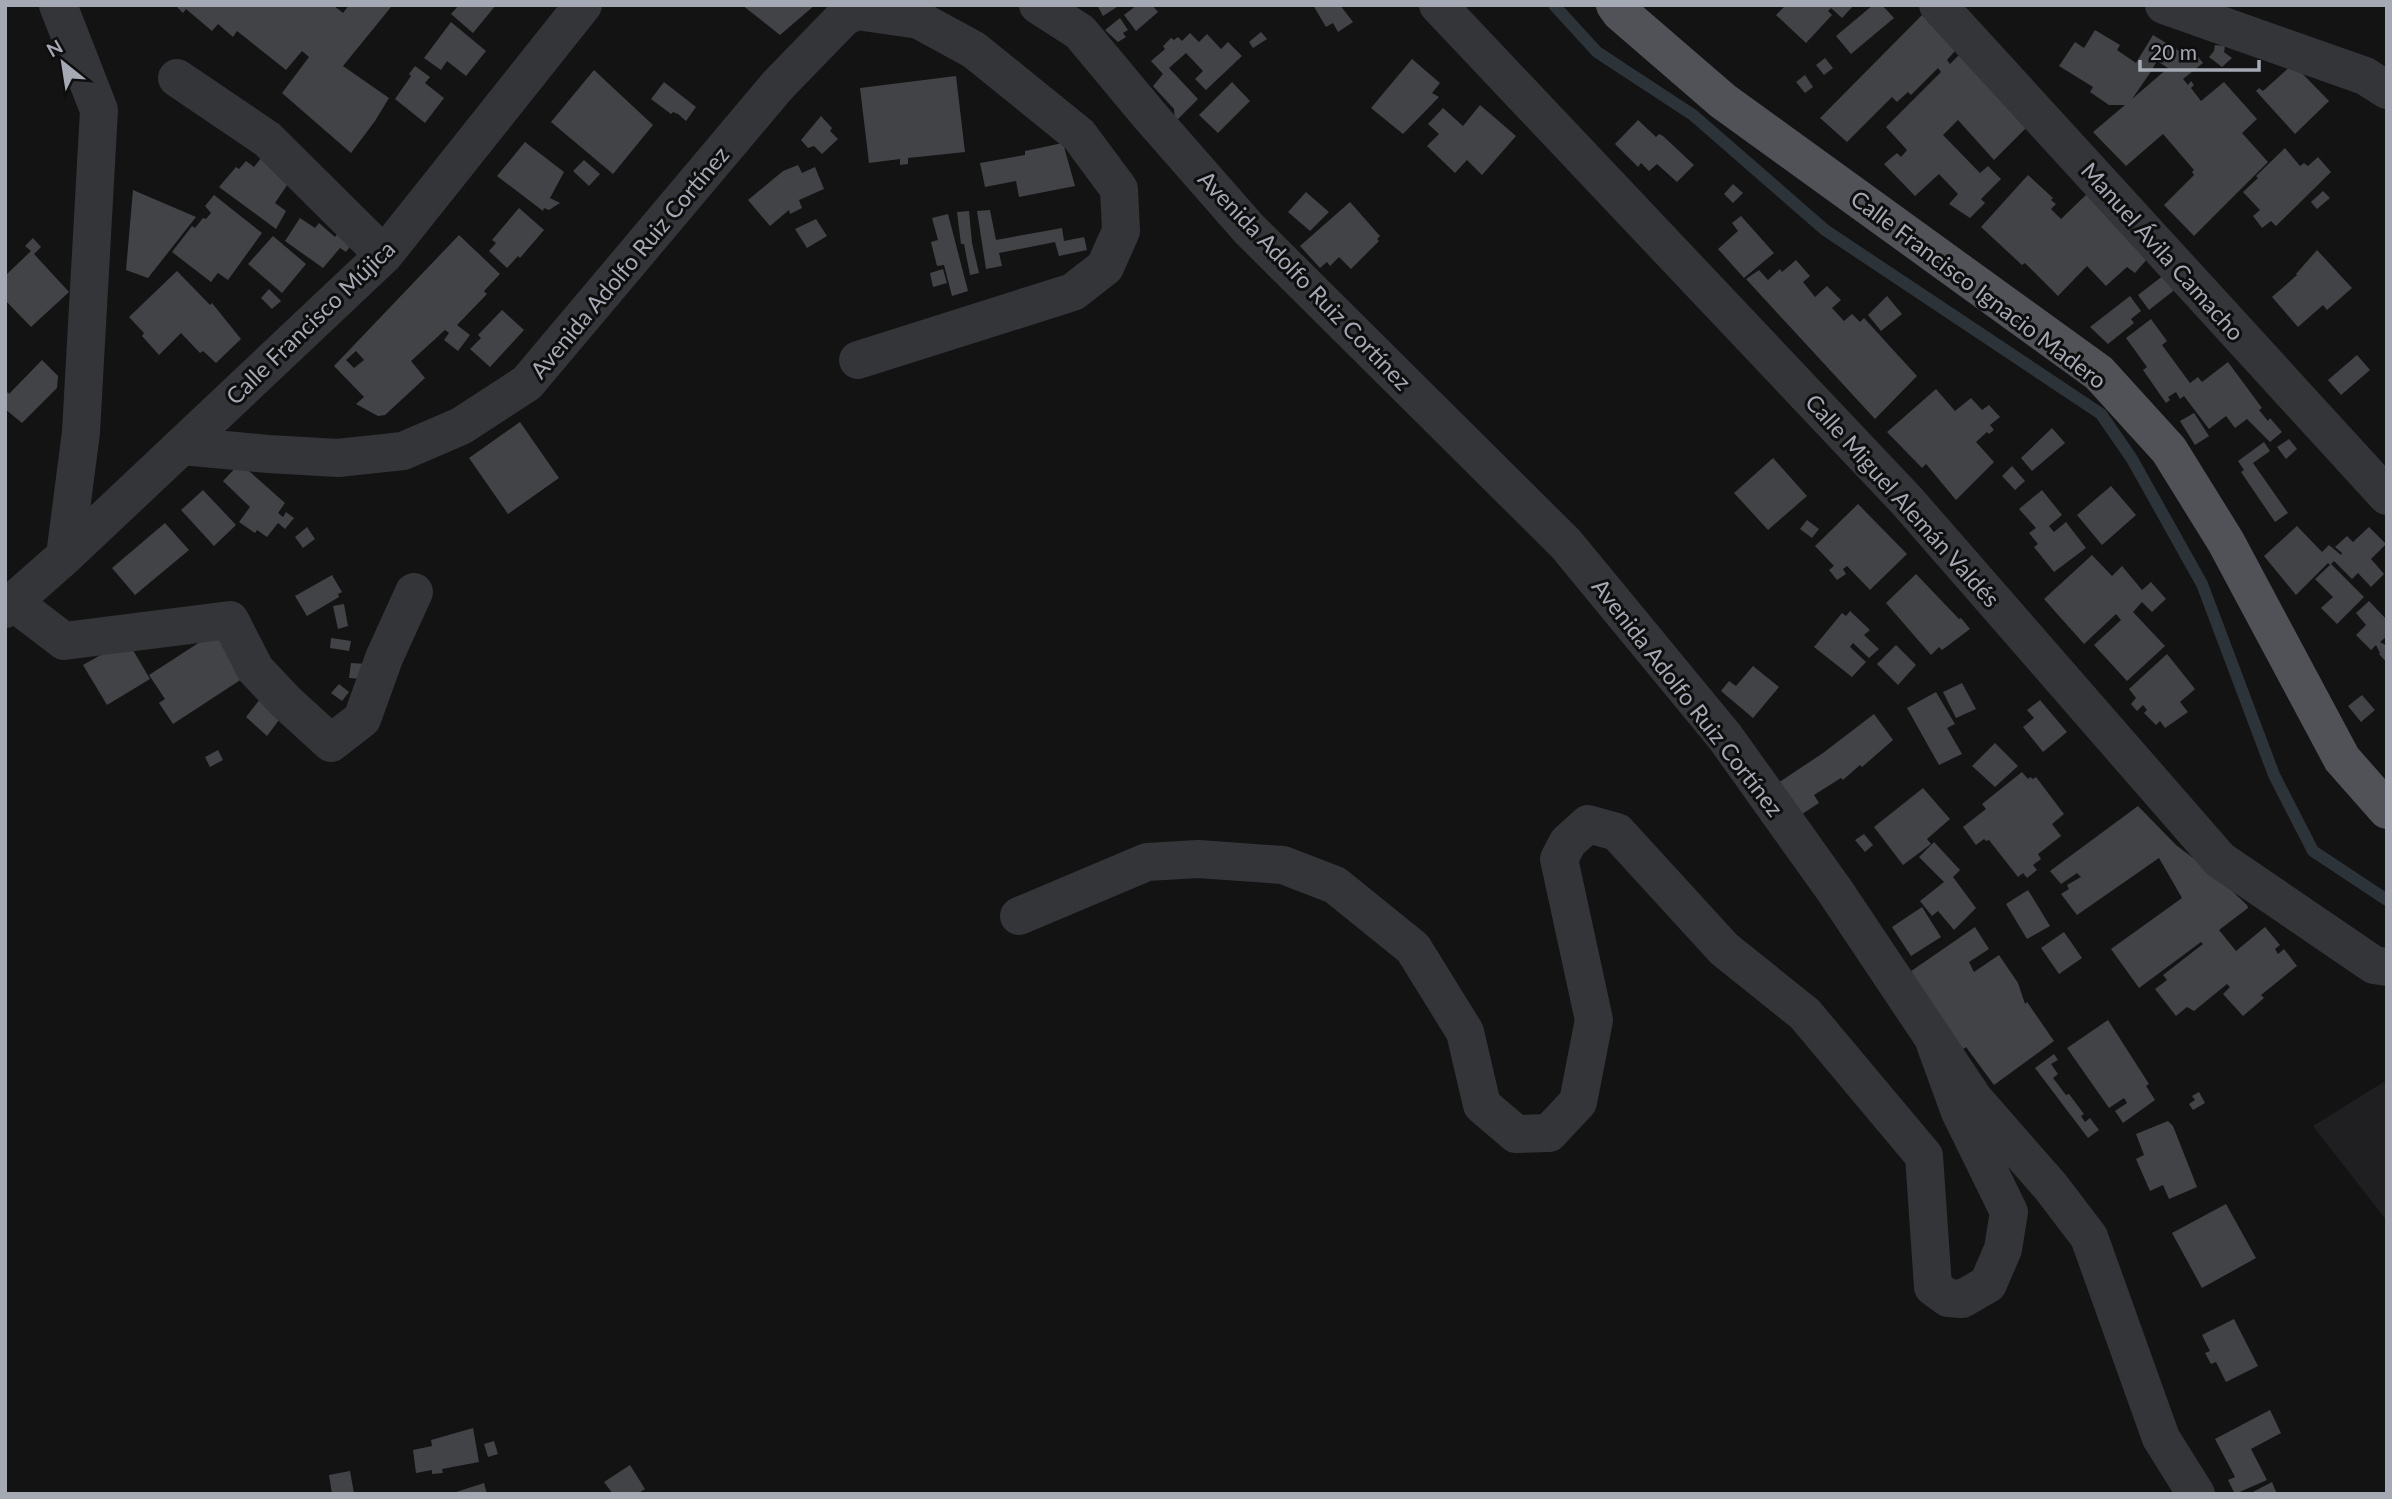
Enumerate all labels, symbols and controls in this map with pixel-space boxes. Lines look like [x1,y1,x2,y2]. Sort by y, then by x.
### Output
north arrow [28,28,98,98]
scale bar [2140,28,2259,72]
text: N [42,34,66,61]
text: 20 m [2150,39,2197,64]
street label: Avenida Adolfo Ruiz Cortínez [524,140,734,384]
street label: Manuel Ávila Camacho [2076,156,2250,346]
street label: Avenida Adolfo Ruiz Cortínez [1193,165,1417,395]
street label: Calle Francisco Ignacio Madero [1846,184,2112,394]
street label: Calle Francisco Mújica [220,234,400,410]
street label: Calle Miguel Alemán Valdés [1800,388,2006,612]
street label: Avenida Adolfo Ruiz Cortínez [1586,573,1790,821]

